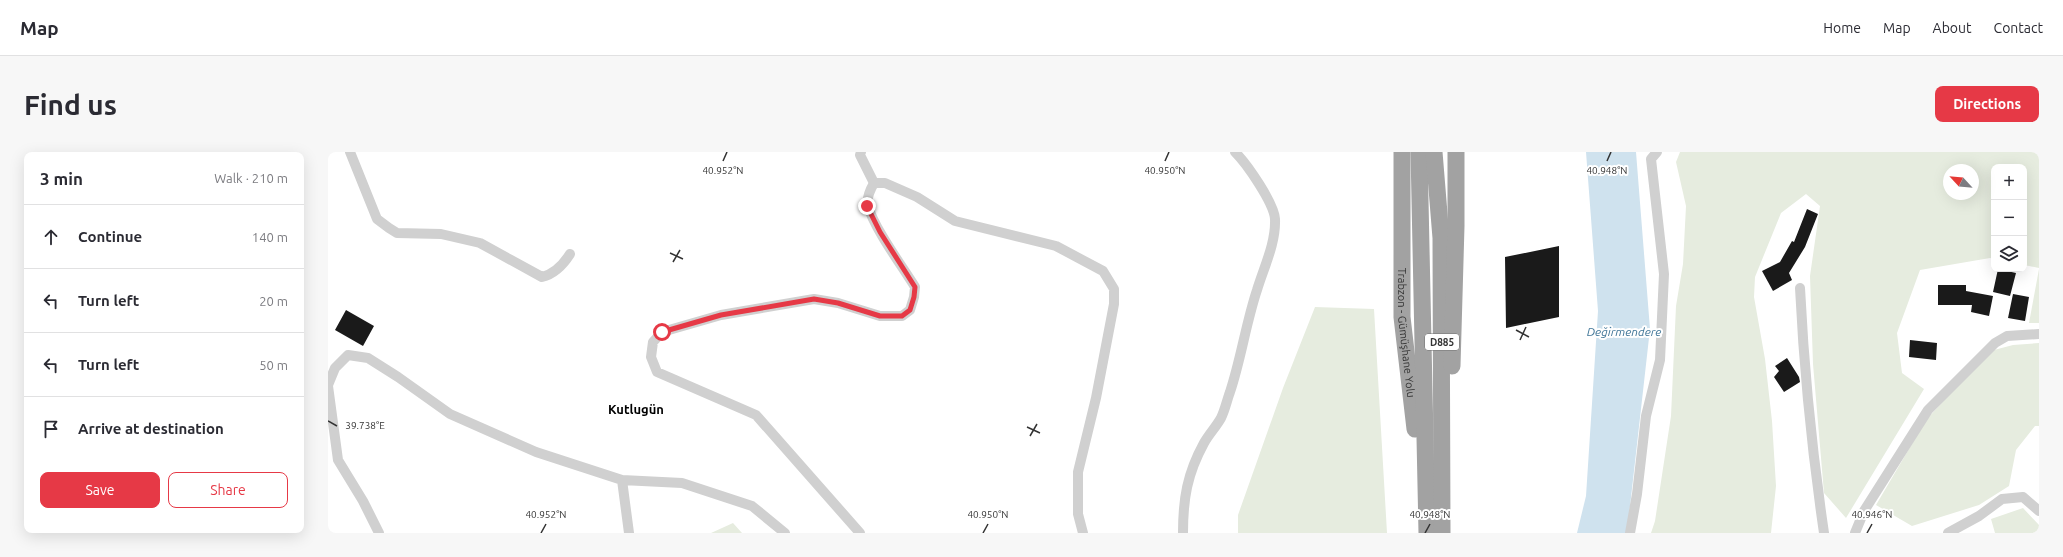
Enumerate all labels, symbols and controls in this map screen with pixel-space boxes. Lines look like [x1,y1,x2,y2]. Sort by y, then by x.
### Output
text: Map [20,17,59,39]
text: Home [1823,20,1861,36]
text: Map [1883,20,1911,36]
text: About [1933,20,1972,36]
text: Contact [1994,20,2043,36]
button: Directions [1935,86,2039,122]
text: Find us [24,89,117,120]
north arrow [1943,164,1979,200]
map controls [1991,164,2027,272]
button: + [1991,164,2027,200]
text: 40.952°N [702,165,744,176]
text: 40.950°N [1144,165,1186,176]
text: 40.948°N [1586,165,1628,176]
text: 3 min [40,169,83,188]
text: Walk · 210 m [214,171,288,185]
route end [858,197,876,215]
button: − [1991,200,2027,236]
icon: ahead [40,226,62,248]
text: Continue [78,228,142,245]
text: 140 m [252,230,288,244]
button: layers [1991,236,2027,272]
street label: Trabzon - Gümüşhane Yolu [1396,268,1417,398]
icon: left [40,290,62,312]
text: Turn left [78,292,139,309]
text: 20 m [259,294,288,308]
route start [653,323,671,341]
water label: Değirmendere [1587,325,1661,338]
road number: D885 [1425,334,1459,350]
icon: left [40,354,62,376]
text: Turn left [78,356,139,373]
text: 50 m [259,358,288,372]
district label: Kutlugün [608,402,664,416]
icon: arrive [40,418,62,440]
text: Arrive at destination [78,420,224,437]
text: 39.738°E [345,420,385,431]
button: Save [40,472,160,508]
button: Share [168,472,288,508]
text: 40.952°N [525,509,567,520]
text: 40.950°N [967,509,1009,520]
text: 40.948°N [1409,509,1451,520]
text: 40.946°N [1851,509,1893,520]

